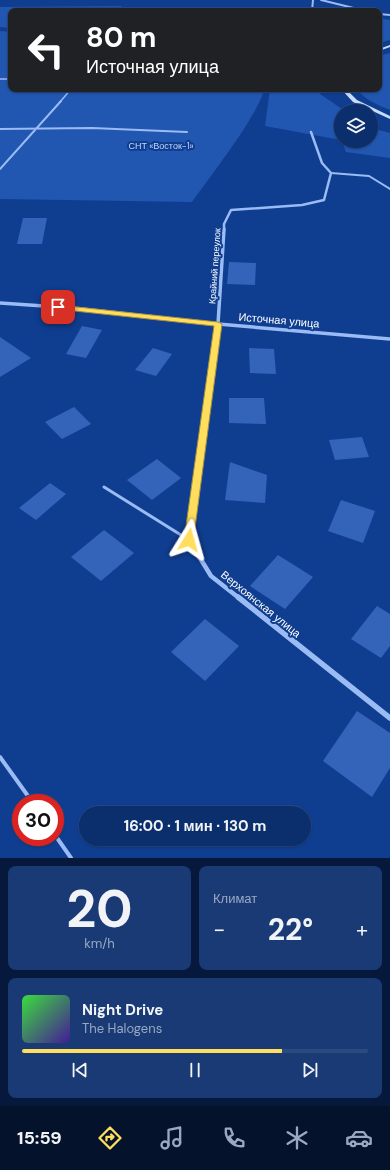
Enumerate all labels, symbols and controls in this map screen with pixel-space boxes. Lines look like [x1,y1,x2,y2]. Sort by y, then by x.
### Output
text: 80 m [86,19,156,56]
icon: left [20,24,72,76]
text: Источная улица [86,55,219,79]
map controls [334,104,378,148]
button: layers [334,104,378,148]
park label: СНТ «Восток-1» [128,140,194,152]
street label: Крайний переулок [206,228,224,304]
pin [41,290,75,324]
icon: arrive [47,296,69,318]
street label: Источная улица [238,309,321,331]
position arrow [168,519,210,561]
street label: Верхоянская улица [218,567,304,641]
speed limit sign: 30 [12,794,64,846]
text: 16:00 · 1 мин · 130 m [124,816,266,836]
text: 20 [66,875,133,943]
text: Климат [213,890,257,907]
text: 22° [268,910,313,949]
text: − [213,915,225,944]
text: + [356,915,368,944]
text: km/h [84,935,115,952]
text: Night Drive [82,1000,163,1020]
text: The Halogens [82,1020,162,1037]
icon: previous [69,1059,91,1081]
icon: pause [184,1059,206,1081]
icon: next [299,1059,321,1081]
icon: directions [96,1124,124,1152]
icon: music [158,1124,186,1152]
icon: phone [220,1124,248,1152]
icon: climate [283,1124,311,1152]
icon: car [345,1124,373,1152]
text: 15:59 [17,1126,62,1150]

